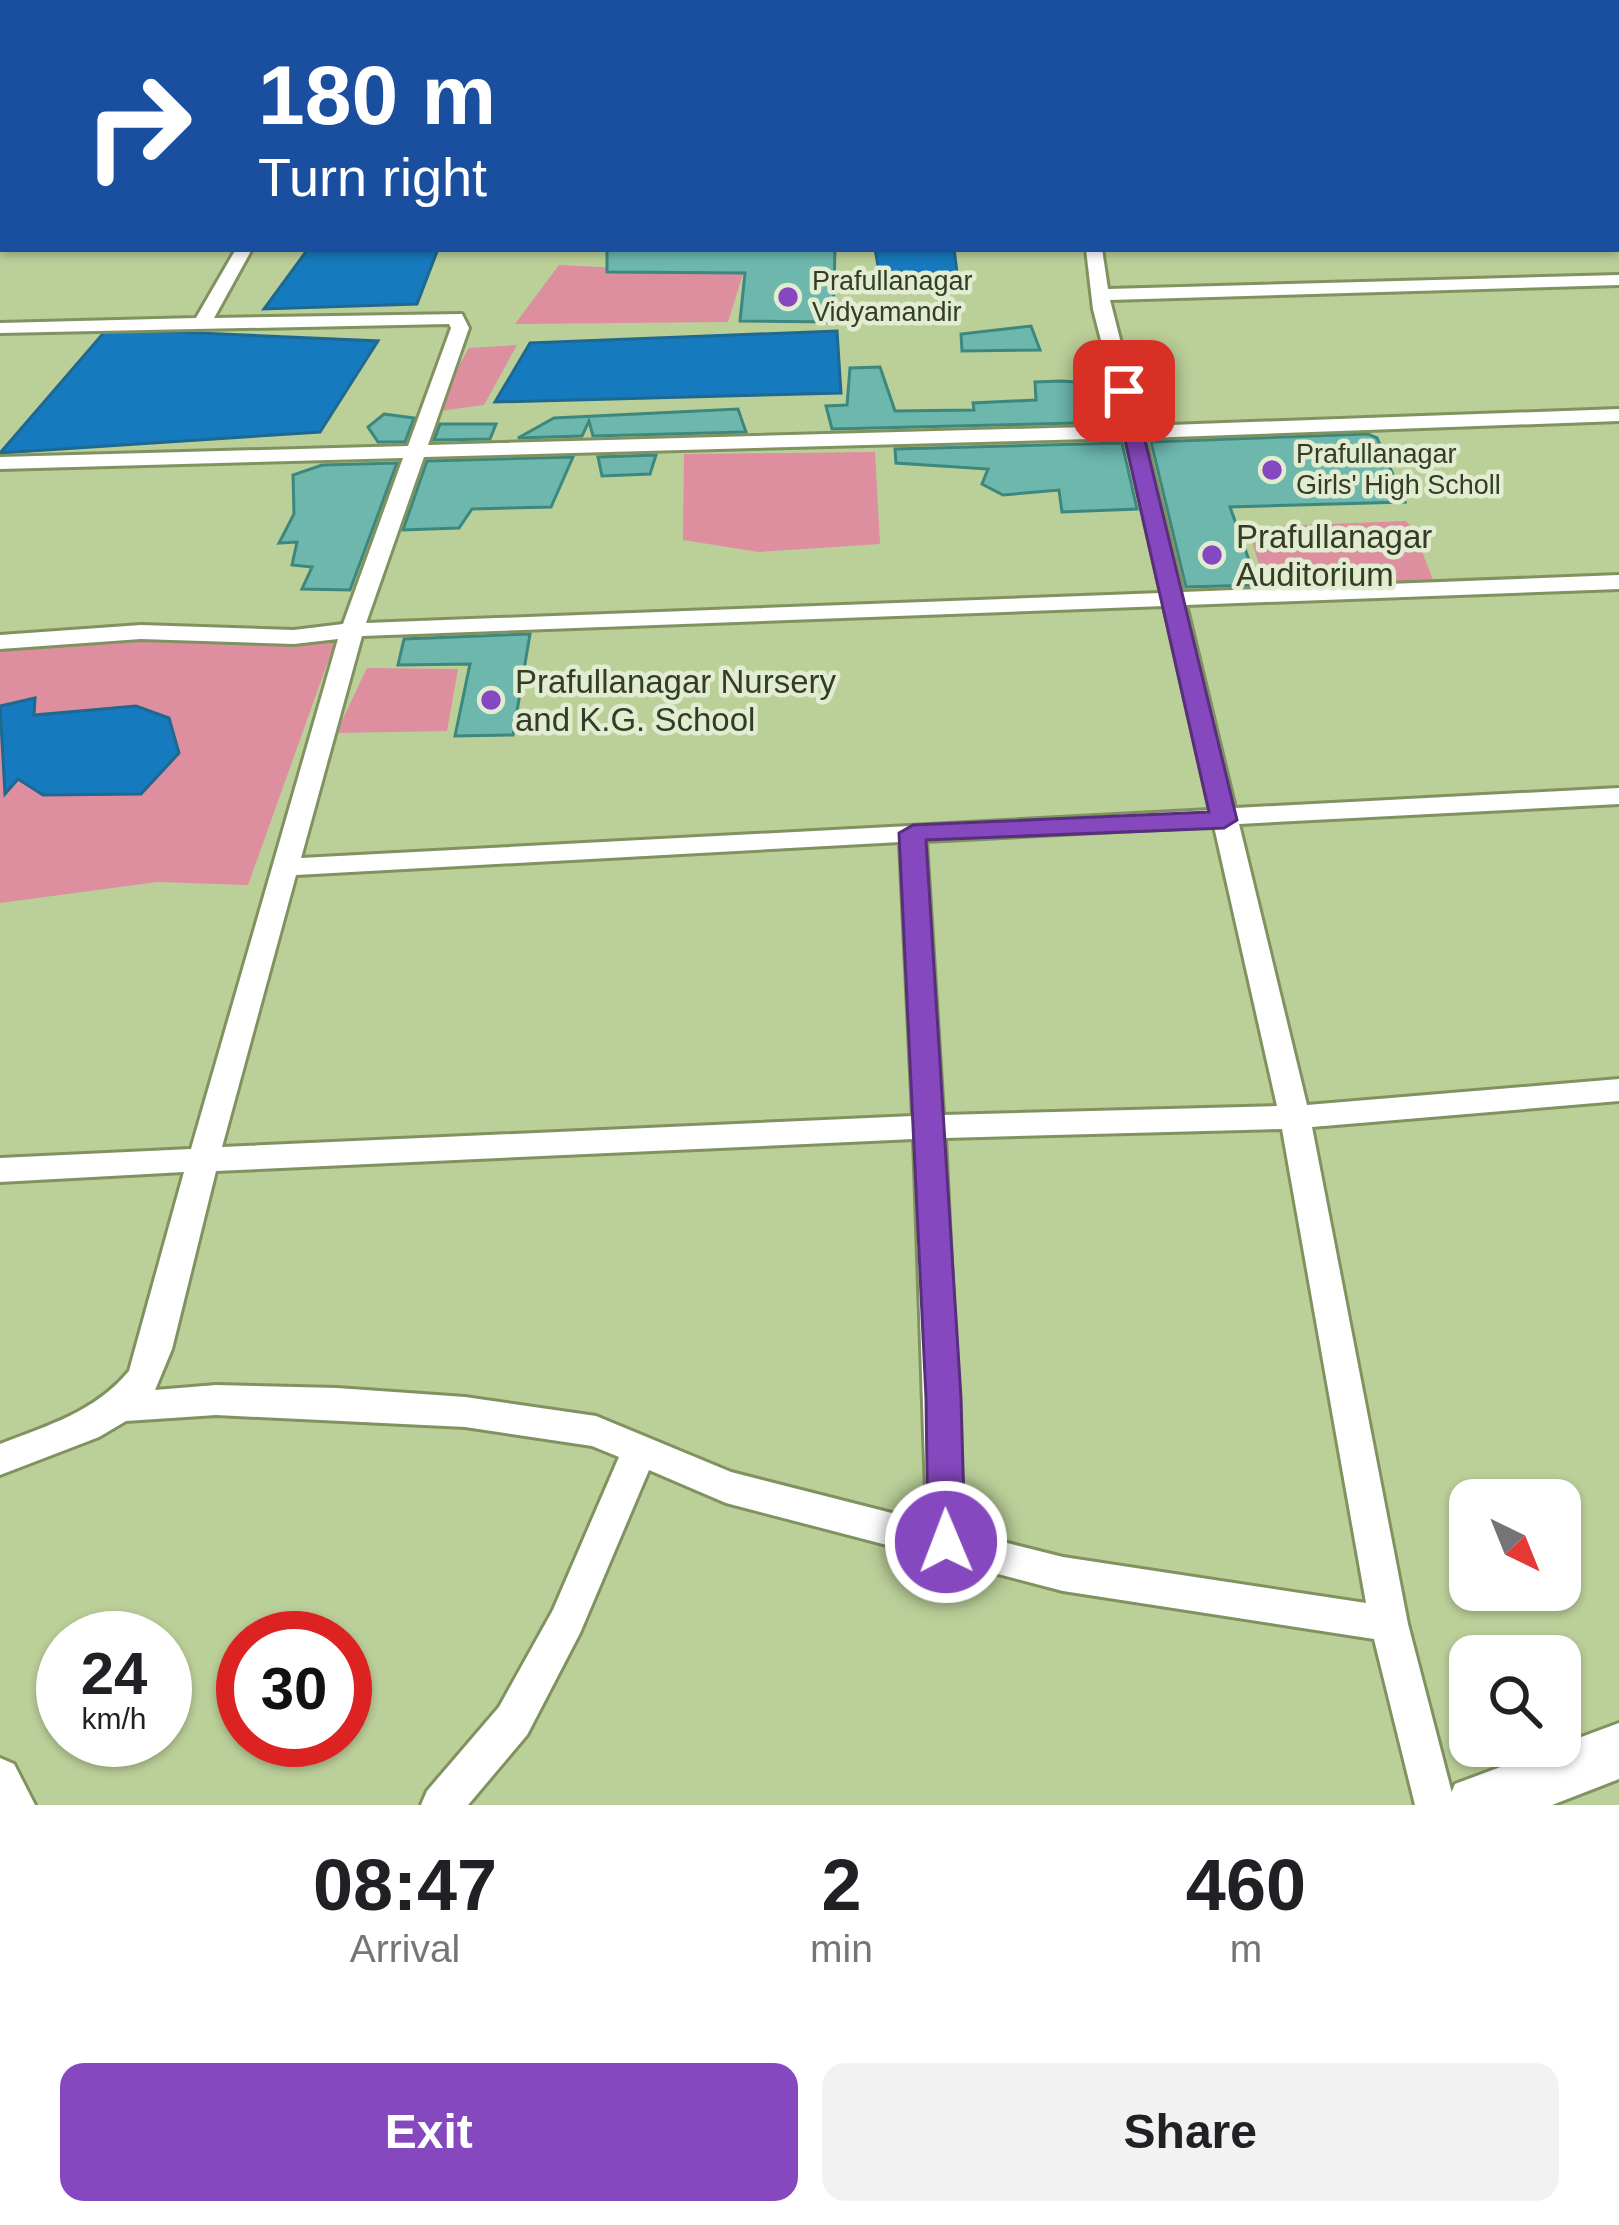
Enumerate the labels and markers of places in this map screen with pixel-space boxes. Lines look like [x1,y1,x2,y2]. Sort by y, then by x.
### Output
place label: Prafullanagar Vidyamandir [812,266,973,327]
marker: Prafullanagar Vidyamandir [775,284,801,310]
pin [1073,340,1175,442]
place label: Prafullanagar Girls' High Scholl [1296,439,1501,500]
marker: Prafullanagar Girls' High Scholl [1259,457,1285,483]
place label: Prafullanagar Auditorium [1236,518,1432,593]
marker: Prafullanagar Auditorium [1199,542,1225,568]
place label: Prafullanagar Nursery and K.G. School [515,663,836,738]
marker: Prafullanagar Nursery and K.G. School [478,687,504,713]

